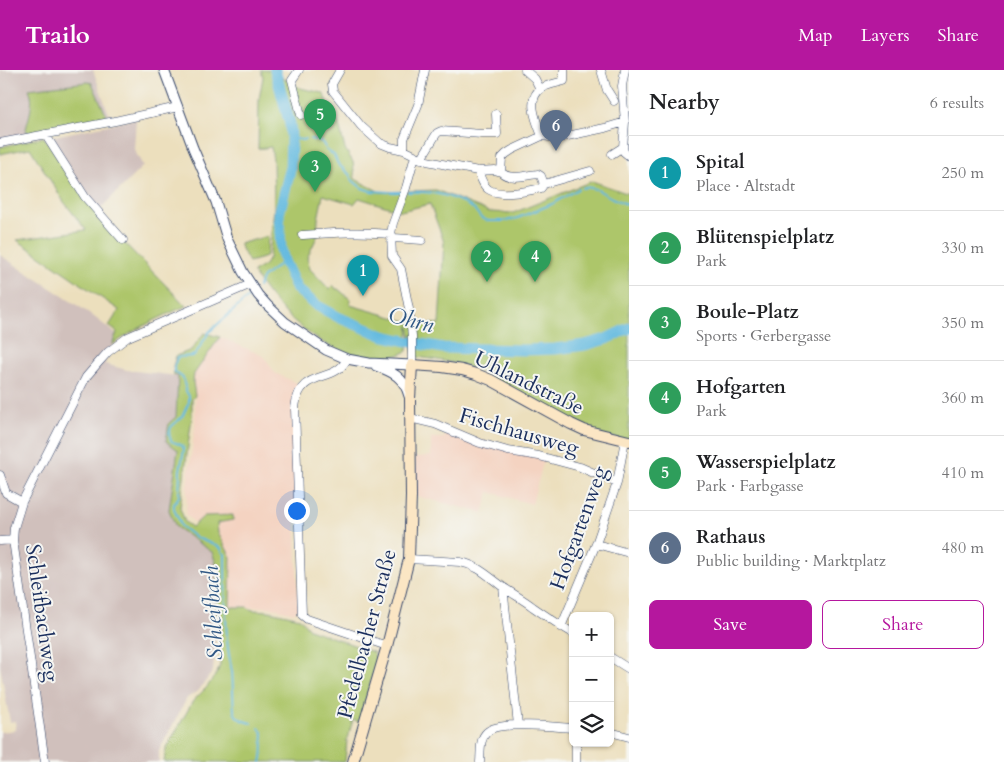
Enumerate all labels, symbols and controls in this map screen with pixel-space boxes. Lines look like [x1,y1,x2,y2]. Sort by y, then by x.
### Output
text: Trailo [25,19,90,52]
text: Map [798,23,833,48]
text: Layers [861,23,910,48]
text: Share [938,23,979,48]
text: Nearby [649,88,720,117]
text: 6 results [930,92,984,114]
pin: 5 [304,99,336,140]
pin: 6 [540,110,572,151]
text: Spital [696,149,745,175]
pin: 3 [299,151,331,192]
text: 1 [661,162,669,184]
text: 250 m [942,162,984,184]
text: Place · Altstadt [696,175,795,197]
text: Blütenspielplatz [696,224,834,250]
text: 2 [661,237,669,259]
text: 330 m [942,237,984,259]
pin: 2 [471,241,503,282]
pin: 4 [519,241,551,282]
text: Park [696,250,727,272]
pin: 1 [347,255,379,296]
text: Boule-Platz [696,299,799,325]
water label: Ohrn [385,300,437,340]
text: 3 [661,312,669,334]
text: 350 m [942,312,984,334]
text: Sports · Gerbergasse [696,325,831,347]
street label: Uhlandstraße [469,344,589,422]
text: Hofgarten [696,374,786,400]
text: 4 [661,387,669,409]
text: 360 m [942,387,984,409]
text: Park [696,400,727,422]
street label: Fischhausweg [456,401,582,463]
text: Wasserspielplatz [696,449,836,475]
street label: Hofgartenweg [543,462,615,594]
text: 5 [661,462,669,484]
text: 410 m [942,462,984,484]
text: Park · Farbgasse [696,475,804,497]
your location [284,498,310,524]
text: Rathaus [696,524,765,550]
text: 6 [661,537,669,559]
text: 480 m [942,537,984,559]
street label: Schleifbachweg [18,542,66,684]
street label: Pfedelbacher Straße [330,546,404,722]
text: Public building · Marktplatz [696,550,886,572]
water label: Schleifbach [196,565,230,661]
button: Save [649,600,812,649]
button: Share [822,600,984,649]
map controls [569,612,614,747]
button: + [569,612,614,657]
button: − [569,657,614,702]
button: layers [569,702,614,747]

